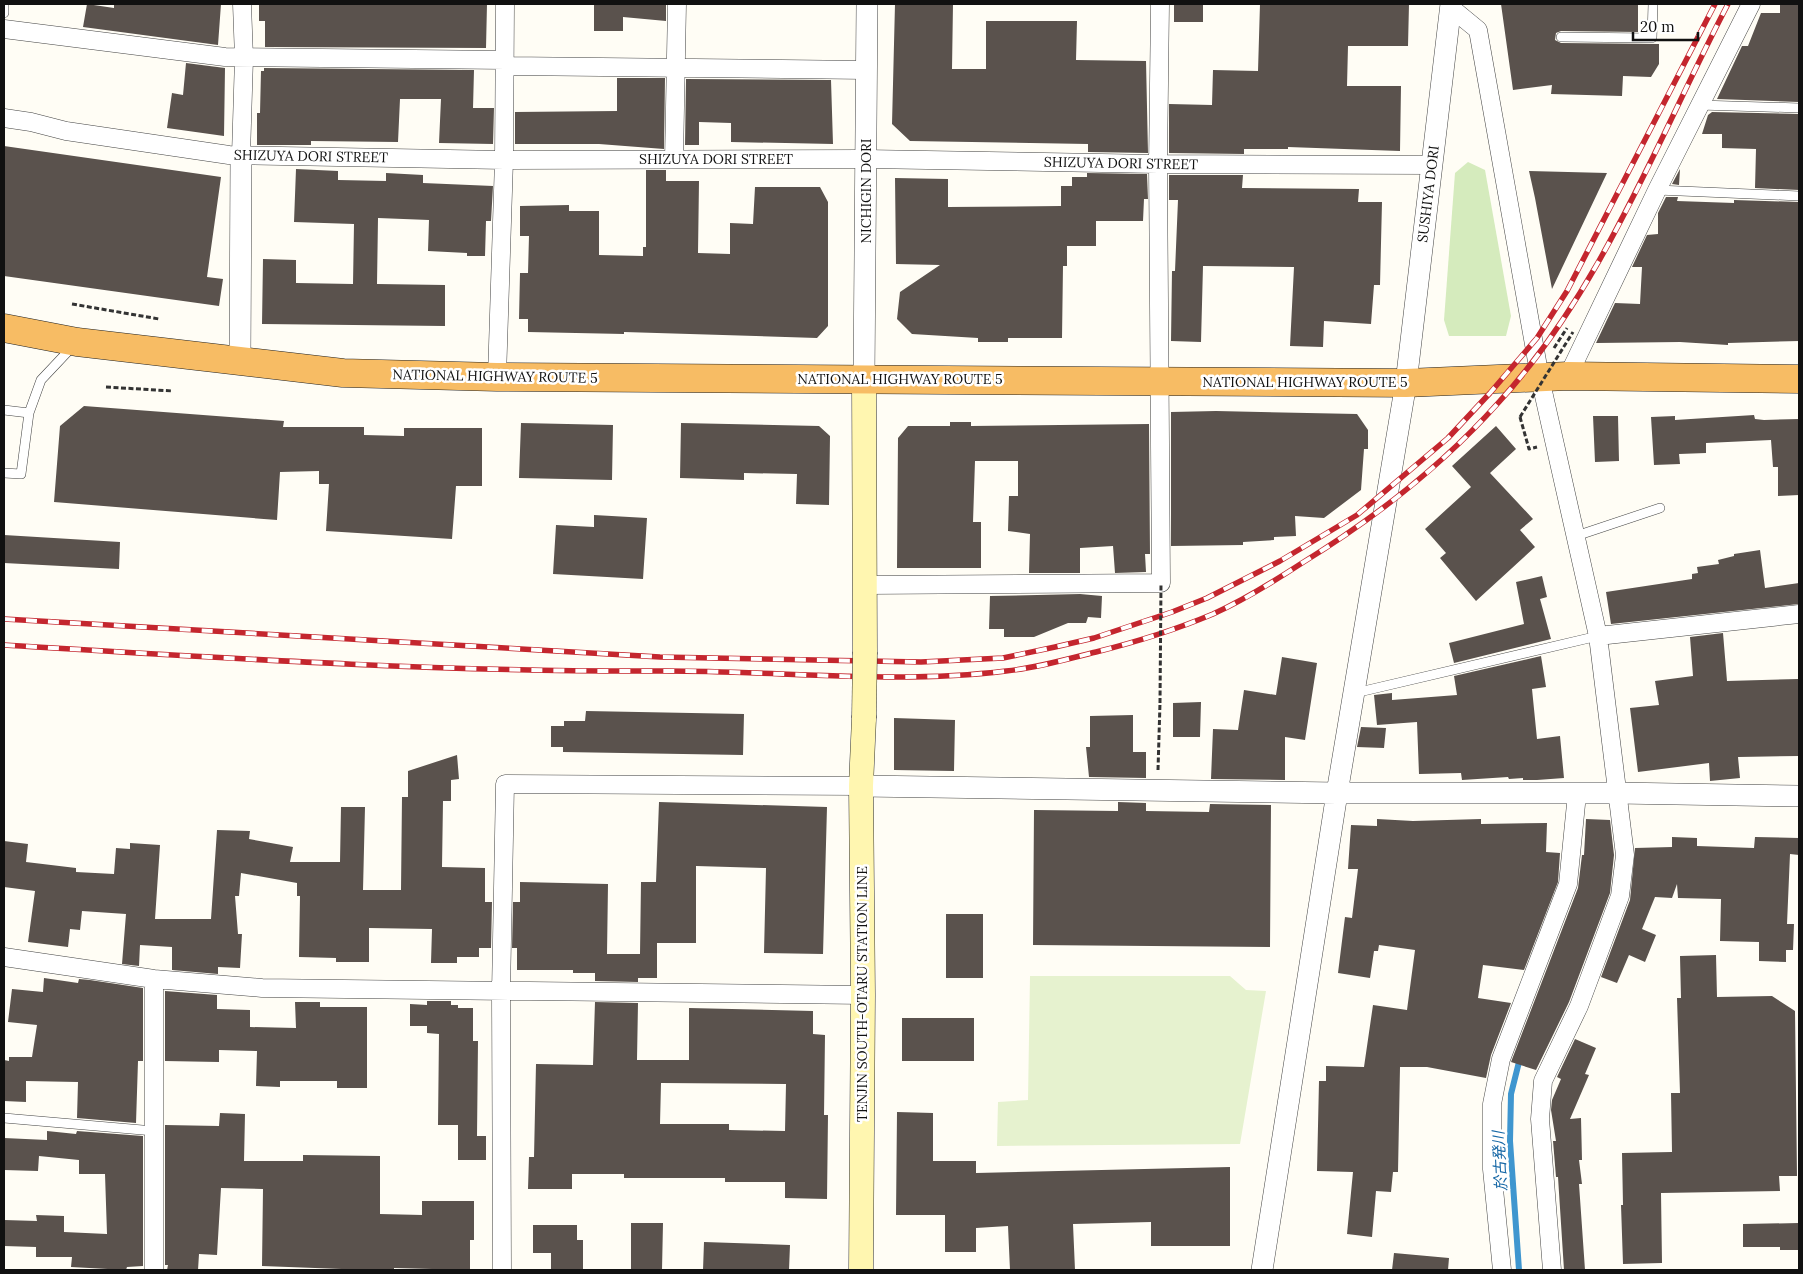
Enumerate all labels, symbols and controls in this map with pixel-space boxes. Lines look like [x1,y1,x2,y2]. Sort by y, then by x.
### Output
scale bar [1633,10,1698,42]
text: 20 m [1640,17,1675,36]
street label: NICHIGIN DORI [857,138,875,244]
street label: SUSHIYA DORI [1413,144,1443,244]
street label: SHIZUYA DORI STREET [234,146,388,166]
street label: SHIZUYA DORI STREET [639,150,793,168]
street label: SHIZUYA DORI STREET [1044,153,1198,173]
street label: NATIONAL HIGHWAY ROUTE 5 [392,365,598,387]
street label: NATIONAL HIGHWAY ROUTE 5 [797,370,1003,388]
street label: NATIONAL HIGHWAY ROUTE 5 [1202,373,1408,391]
street label: TENJIN SOUTH-OTARU STATION LINE [853,866,871,1122]
water label: 於古発川 [1488,1129,1511,1191]

